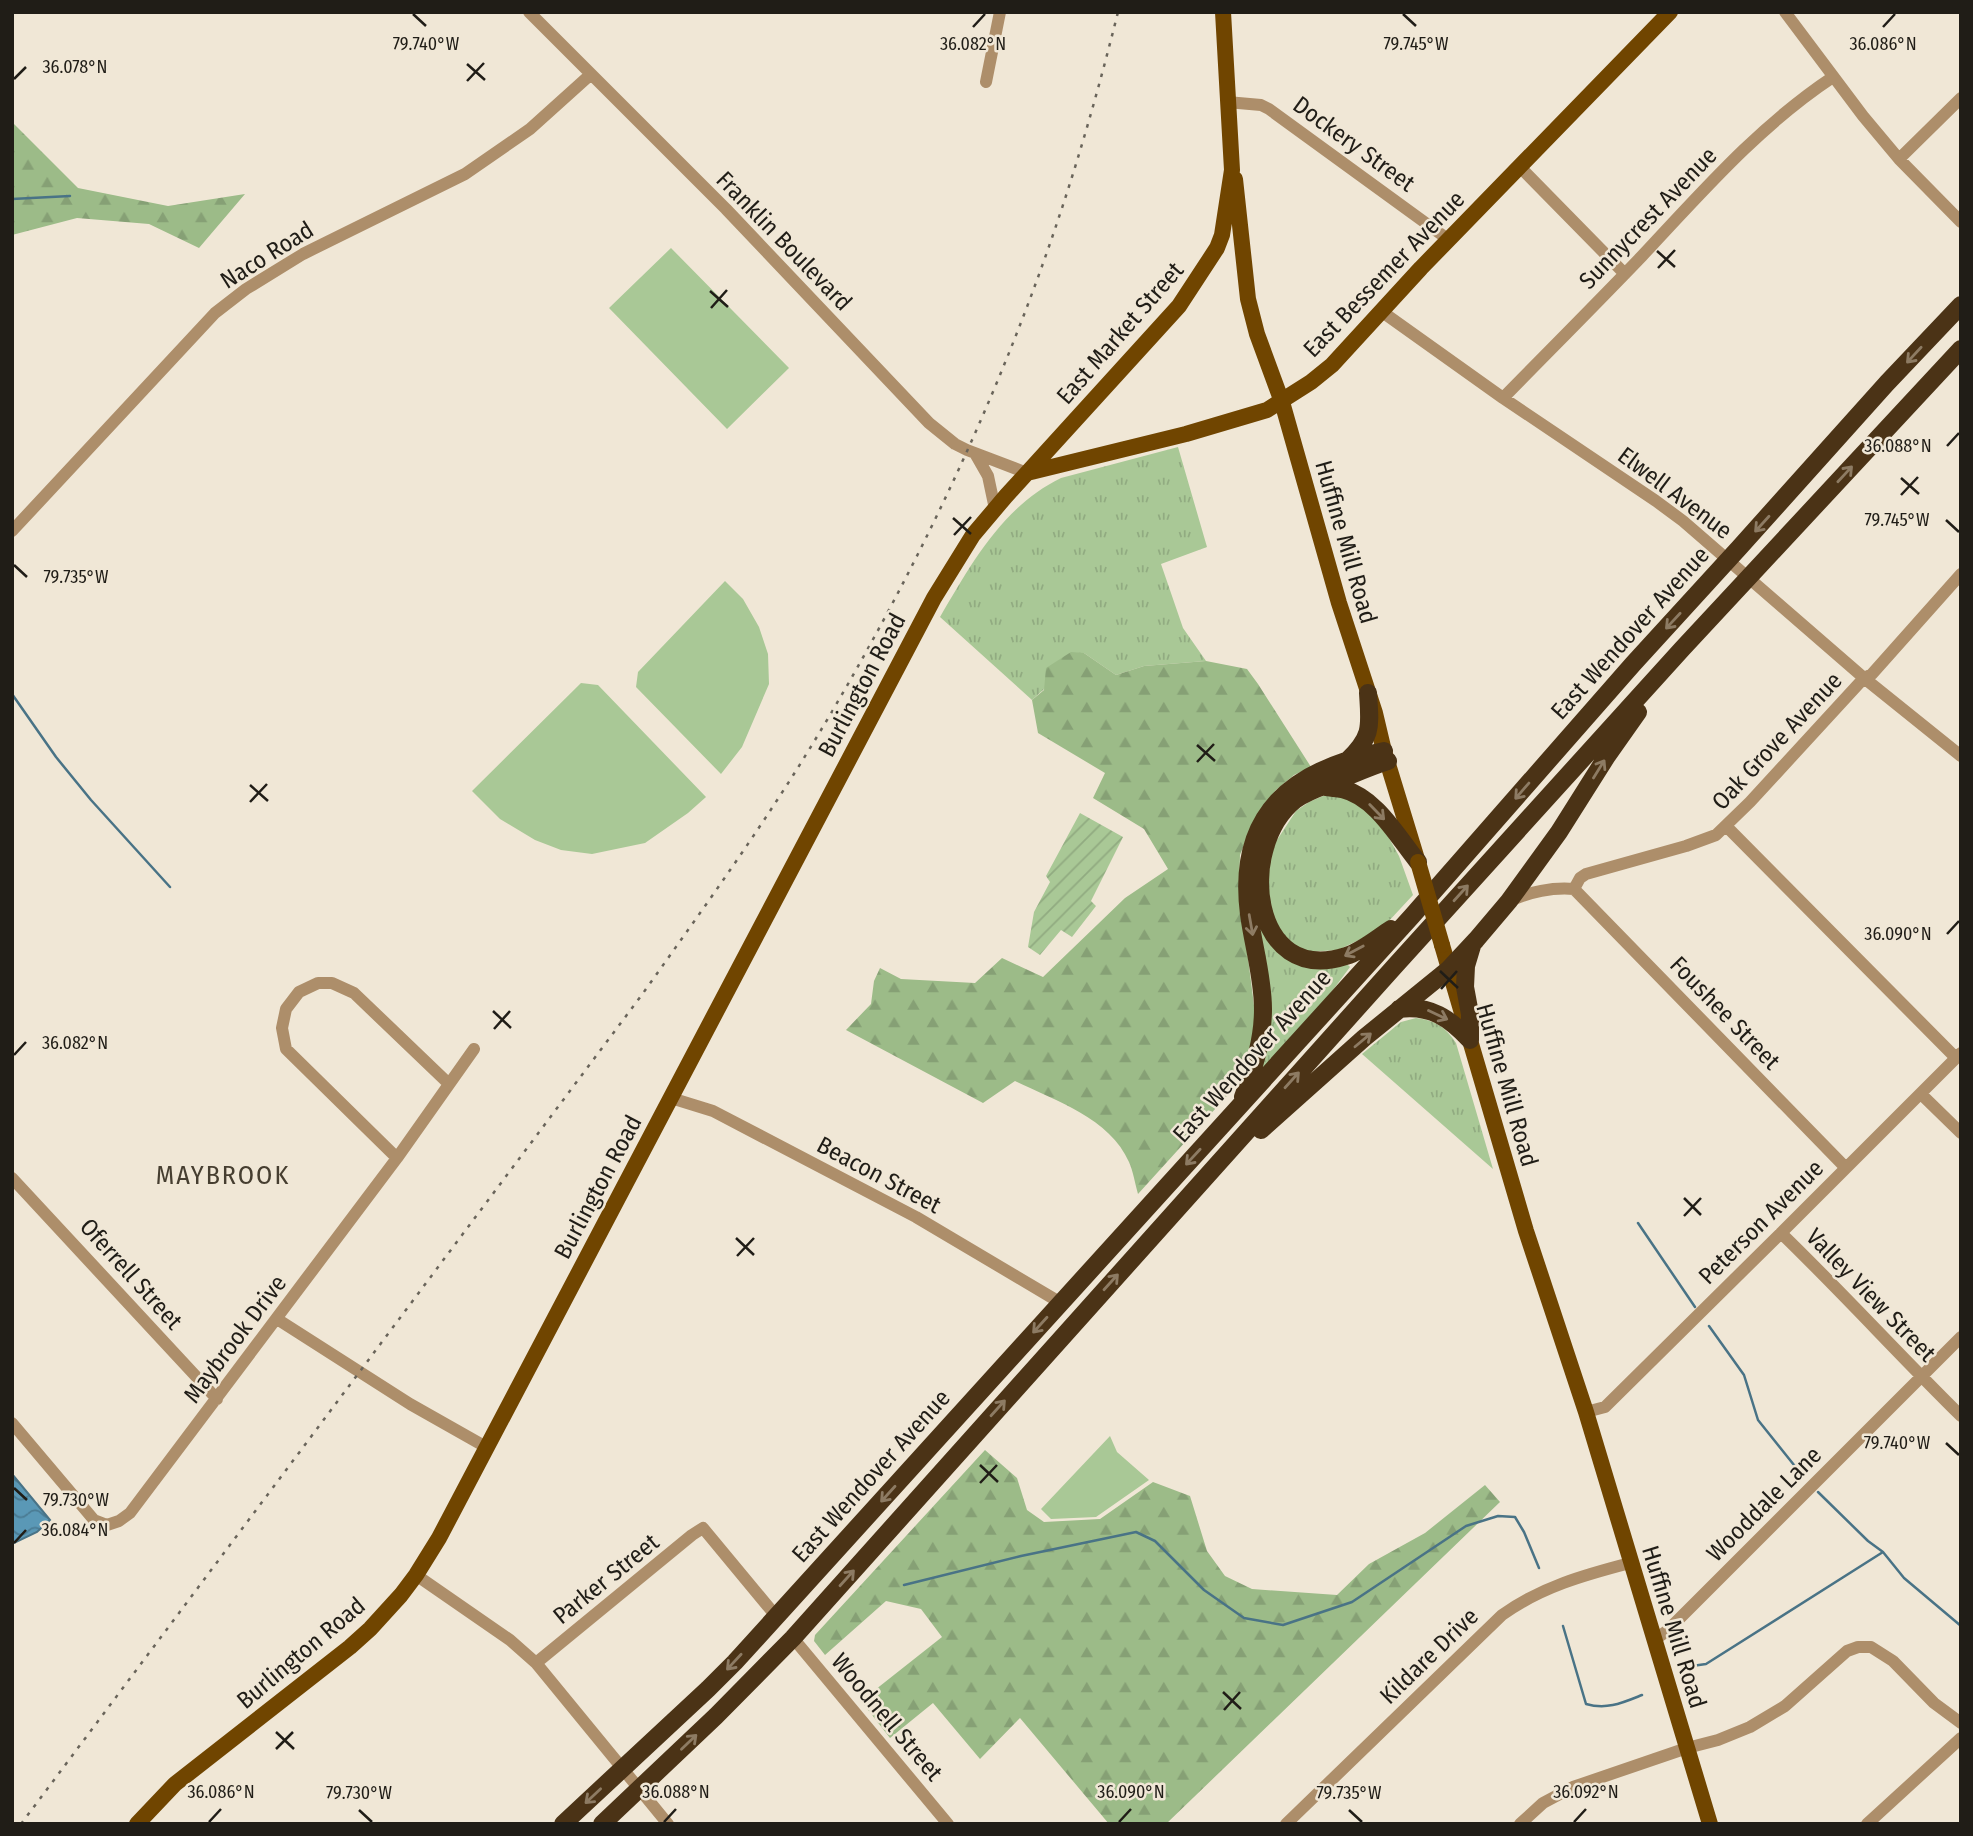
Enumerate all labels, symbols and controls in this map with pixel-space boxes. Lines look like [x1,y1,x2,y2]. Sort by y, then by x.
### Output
text: 79.740°W [393,33,460,55]
text: 36.082°N [940,33,1006,55]
text: 79.745°W [1384,33,1449,55]
text: 36.086°N [1849,33,1917,55]
text: 36.078°N [42,56,108,78]
street label: Dockery Street [1288,91,1420,198]
street label: Sunnycrest Avenue [1573,141,1723,295]
street label: Franklin Boulevard [711,166,857,316]
street label: East Bessemer Avenue [1298,185,1470,363]
street label: Naco Road [215,216,319,294]
street label: East Market Street [1051,256,1189,410]
one-way arrow [1905,346,1922,363]
text: 36.088°N [1864,435,1932,457]
street label: Elwell Avenue [1612,441,1738,545]
street label: Huffine Mill Road [1309,457,1383,627]
one-way arrow [1837,465,1853,483]
text: 79.745°W [1865,509,1930,531]
one-way arrow [1753,515,1770,532]
street label: East Wendover Avenue [1545,541,1715,725]
text: 79.735°W [44,566,109,588]
street label: Burlington Road [812,608,912,762]
one-way arrow [1664,612,1681,629]
street label: Oak Grove Avenue [1706,667,1848,815]
one-way arrow [1592,759,1606,779]
one-way arrow [1514,782,1530,800]
one-way arrow [1369,803,1386,820]
one-way arrow [1453,884,1469,902]
one-way arrow [1245,914,1258,936]
text: 36.090°N [1864,923,1932,945]
one-way arrow [1344,945,1365,958]
street label: Foushee Street [1664,951,1786,1075]
street label: East Wendover Avenue [1167,964,1337,1148]
street label: Huffine Mill Road [1470,1000,1544,1170]
one-way arrow [1427,1009,1448,1023]
text: 36.082°N [42,1032,108,1054]
one-way arrow [1353,1032,1371,1047]
one-way arrow [1284,1071,1300,1089]
street label: Burlington Road [548,1110,648,1264]
street label: Beacon Street [812,1131,946,1219]
one-way arrow [1185,1148,1201,1166]
street label: Peterson Avenue [1693,1154,1829,1290]
district label: MAYBROOK [156,1160,290,1191]
street label: Oferrell Street [74,1213,188,1335]
street label: Valley View Street [1801,1223,1942,1367]
street label: Maybrook Drive [178,1270,292,1408]
one-way arrow [1103,1273,1119,1291]
one-way arrow [1032,1316,1048,1334]
street label: East Wendover Avenue [786,1384,956,1568]
one-way arrow [990,1400,1006,1418]
text: 79.740°W [1864,1432,1931,1454]
street label: Wooddale Lane [1701,1441,1827,1567]
one-way arrow [880,1485,896,1503]
text: 79.730°W [43,1489,110,1511]
text: 36.084°N [41,1519,109,1541]
street label: Parker Street [548,1528,664,1630]
street label: Huffine Mill Road [1636,1542,1712,1712]
one-way arrow [839,1569,855,1587]
street label: Burlington Road [231,1591,371,1715]
street label: Kildare Drive [1374,1602,1484,1710]
street label: Woodnell Street [826,1648,948,1787]
one-way arrow [726,1653,742,1671]
one-way arrow [680,1733,697,1750]
text: 36.086°N [187,1781,255,1803]
text: 36.088°N [642,1781,710,1803]
text: 36.090°N [1097,1781,1165,1803]
text: 36.092°N [1553,1781,1619,1803]
text: 79.730°W [326,1782,393,1804]
text: 79.735°W [1317,1782,1382,1804]
one-way arrow [584,1788,602,1804]

